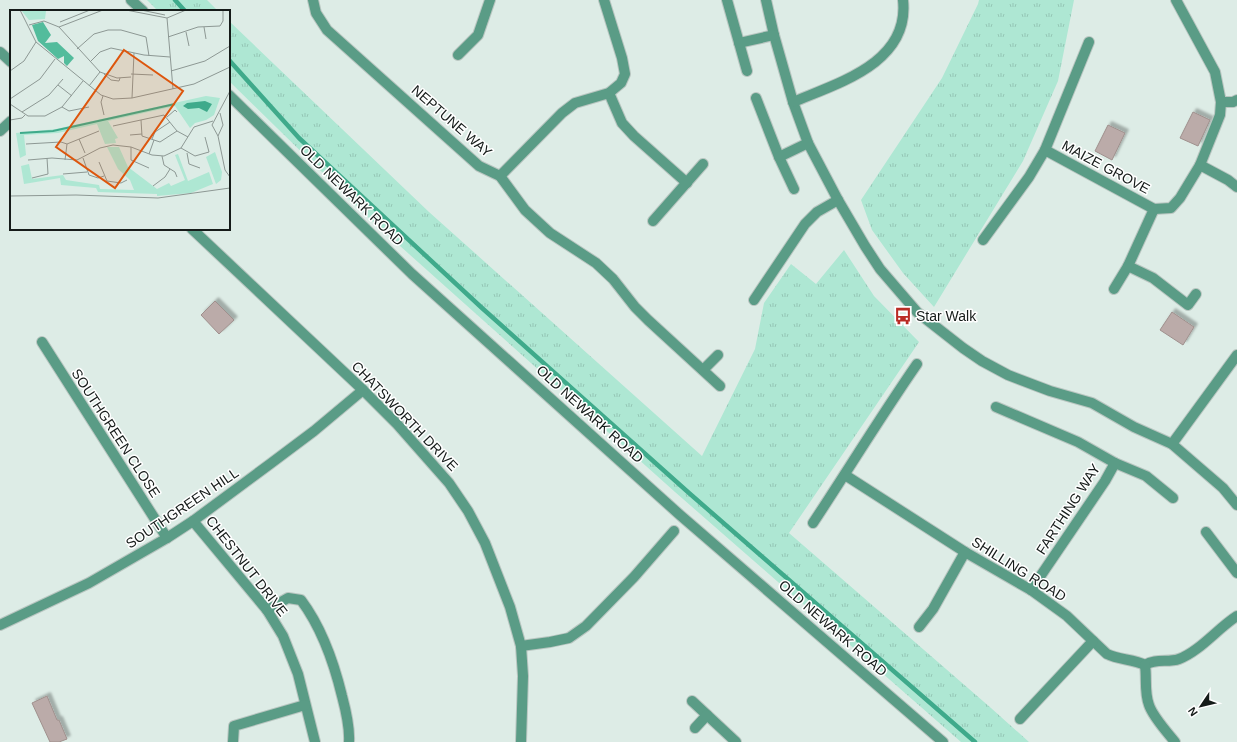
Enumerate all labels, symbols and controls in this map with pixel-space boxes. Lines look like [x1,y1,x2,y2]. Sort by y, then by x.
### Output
inset map [10,10,230,230]
street label: NEPTUNE WAY [409,82,496,161]
street label: MAIZE GROVE [1059,137,1153,197]
street label: OLD NEWARK ROAD [297,141,407,249]
bus stop icon: Star Walk [893,306,913,326]
place label: Star Walk [916,308,977,324]
street label: CHATSWORTH DRIVE [349,358,461,474]
street label: OLD NEWARK ROAD [533,362,647,466]
street label: SOUTHGREEN CLOSE [68,366,164,500]
street label: FARTHING WAY [1033,460,1104,557]
street label: SOUTHGREEN HILL [123,464,241,552]
street label: CHESTNUT DRIVE [203,513,291,619]
street label: SHILLING ROAD [969,534,1069,604]
street label: OLD NEWARK ROAD [776,577,890,679]
north arrow [1181,686,1221,726]
text: N [1186,705,1200,718]

